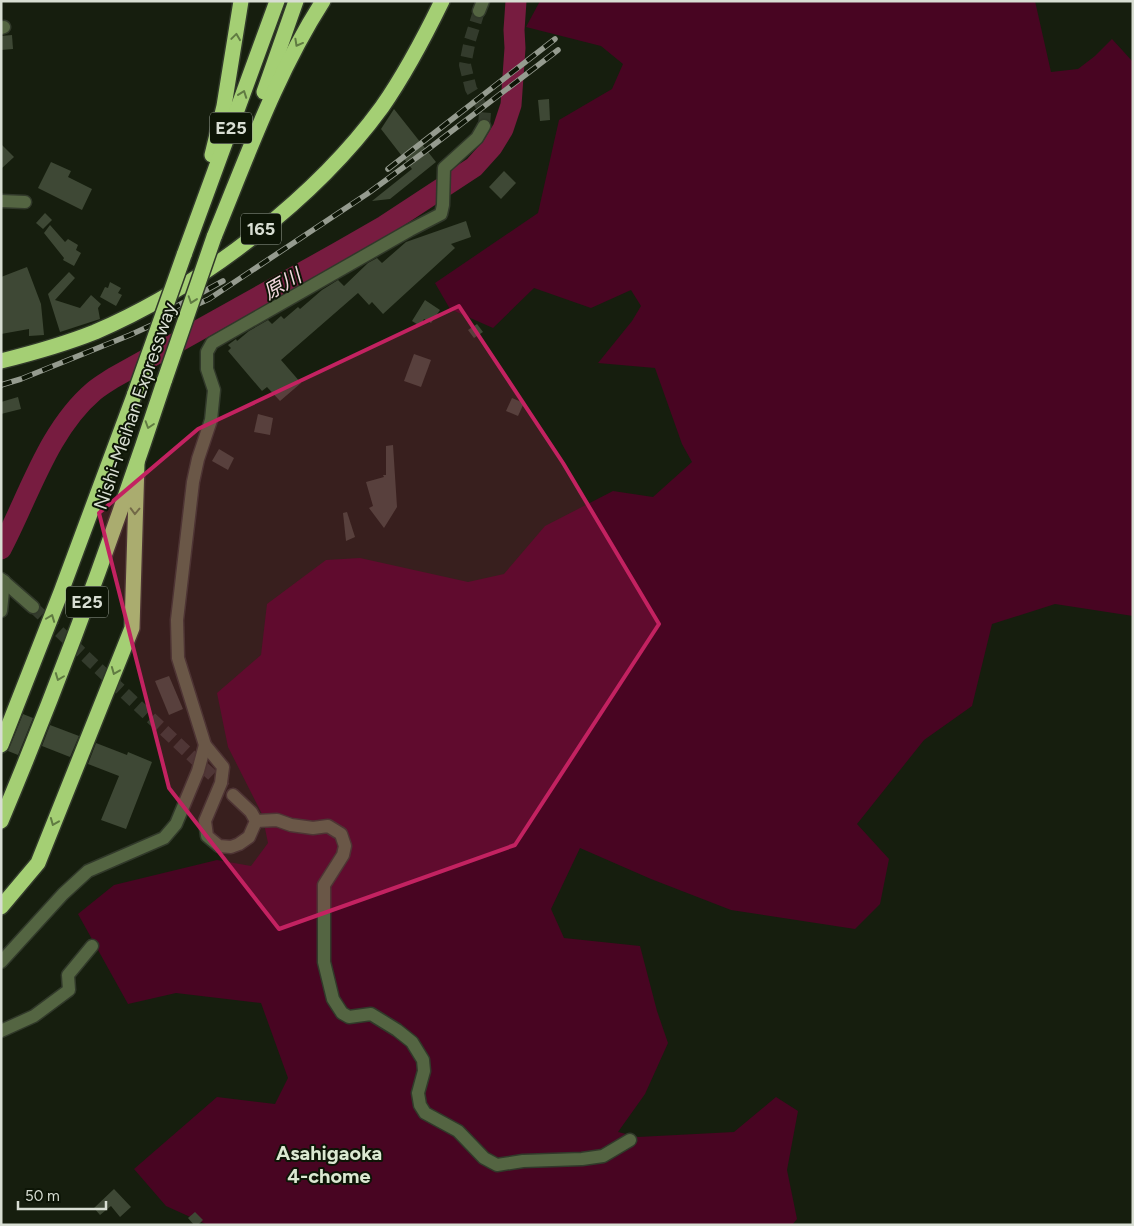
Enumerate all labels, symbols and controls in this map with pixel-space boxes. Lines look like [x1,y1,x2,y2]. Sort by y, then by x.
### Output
one-way arrow [230,33,241,41]
one-way arrow [294,38,304,47]
one-way arrow [237,90,247,99]
road number: E25 [210,112,252,144]
road number: 165 [241,213,281,244]
water label: 原川 [259,263,307,304]
one-way arrow [188,295,198,304]
street label: Nishi-Meihan Expressway [89,299,181,513]
one-way arrow [145,421,155,429]
one-way arrow [130,508,141,516]
road number: E25 [66,586,108,618]
one-way arrow [45,614,55,623]
one-way arrow [110,666,120,674]
one-way arrow [55,672,65,681]
one-way arrow [50,817,60,825]
district label: Asahigaoka 4-chome [276,1141,382,1188]
scale bar [18,1178,105,1210]
text: 50 m [25,1187,60,1205]

